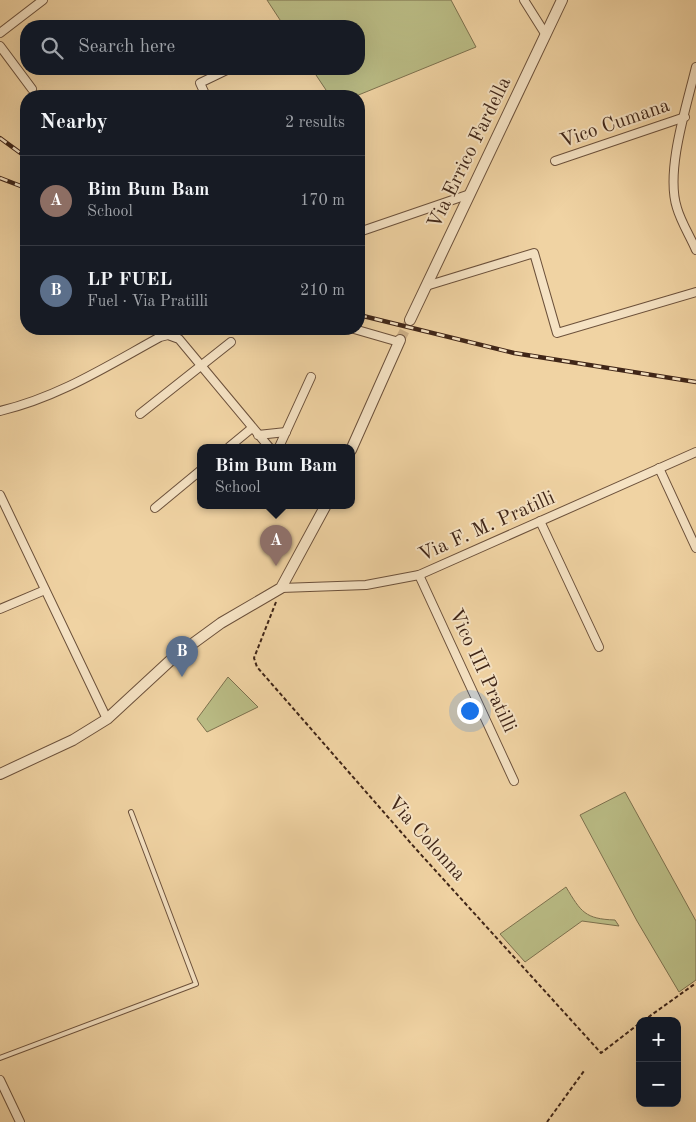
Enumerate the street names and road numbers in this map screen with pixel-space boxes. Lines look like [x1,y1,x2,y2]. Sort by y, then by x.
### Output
street label: Via Errico Fardella [425,74,515,232]
street label: Vico Cumana [558,96,673,152]
street label: Via F. M. Pratilli [416,488,558,566]
street label: Vico III Pratilli [445,606,519,736]
street label: Via Colonna [383,793,469,885]

